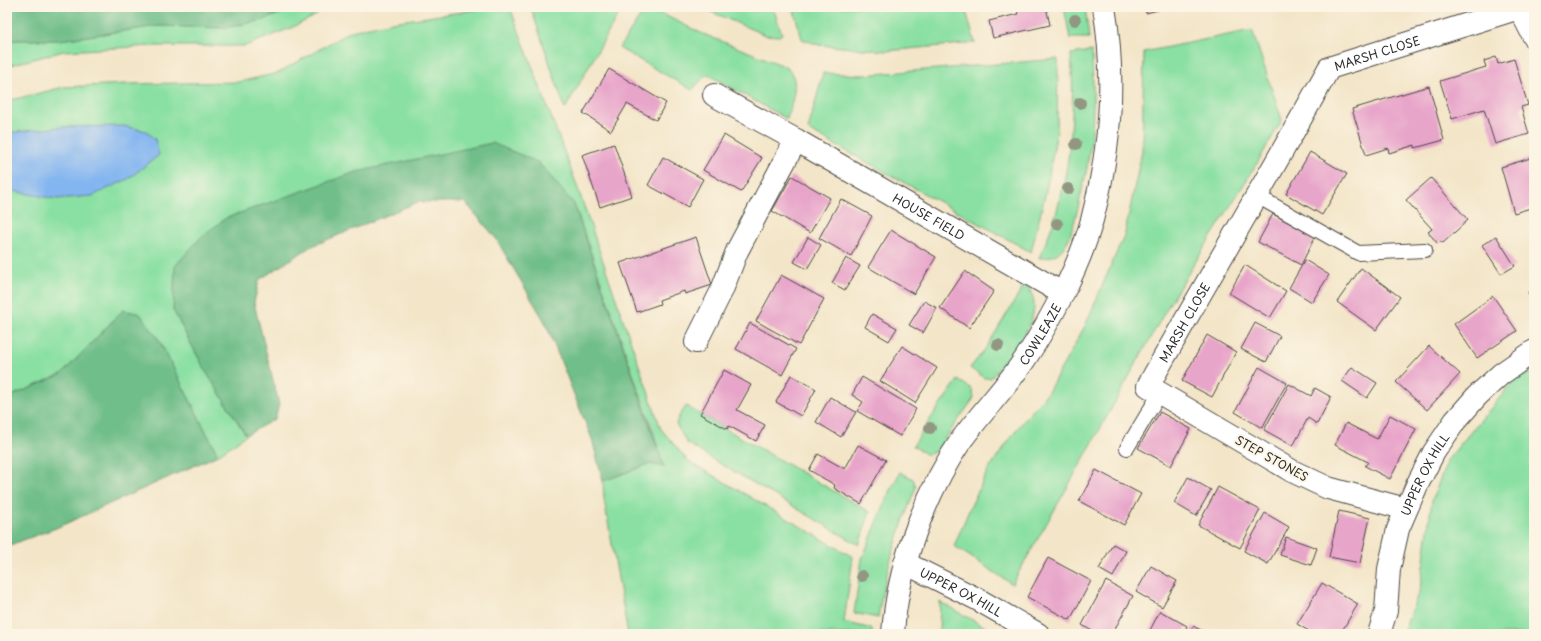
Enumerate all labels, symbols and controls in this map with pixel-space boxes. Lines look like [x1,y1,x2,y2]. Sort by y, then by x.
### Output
street label: MARSH CLOSE [1332,31,1422,75]
street label: HOUSE FIELD [889,189,968,244]
street label: MARSH CLOSE [1154,279,1214,365]
street label: COWLEAZE [1014,300,1065,369]
street label: UPPER OX HILL [1396,429,1454,518]
street label: STEP STONES [1232,430,1312,486]
street label: UPPER OX HILL [917,563,1006,621]

